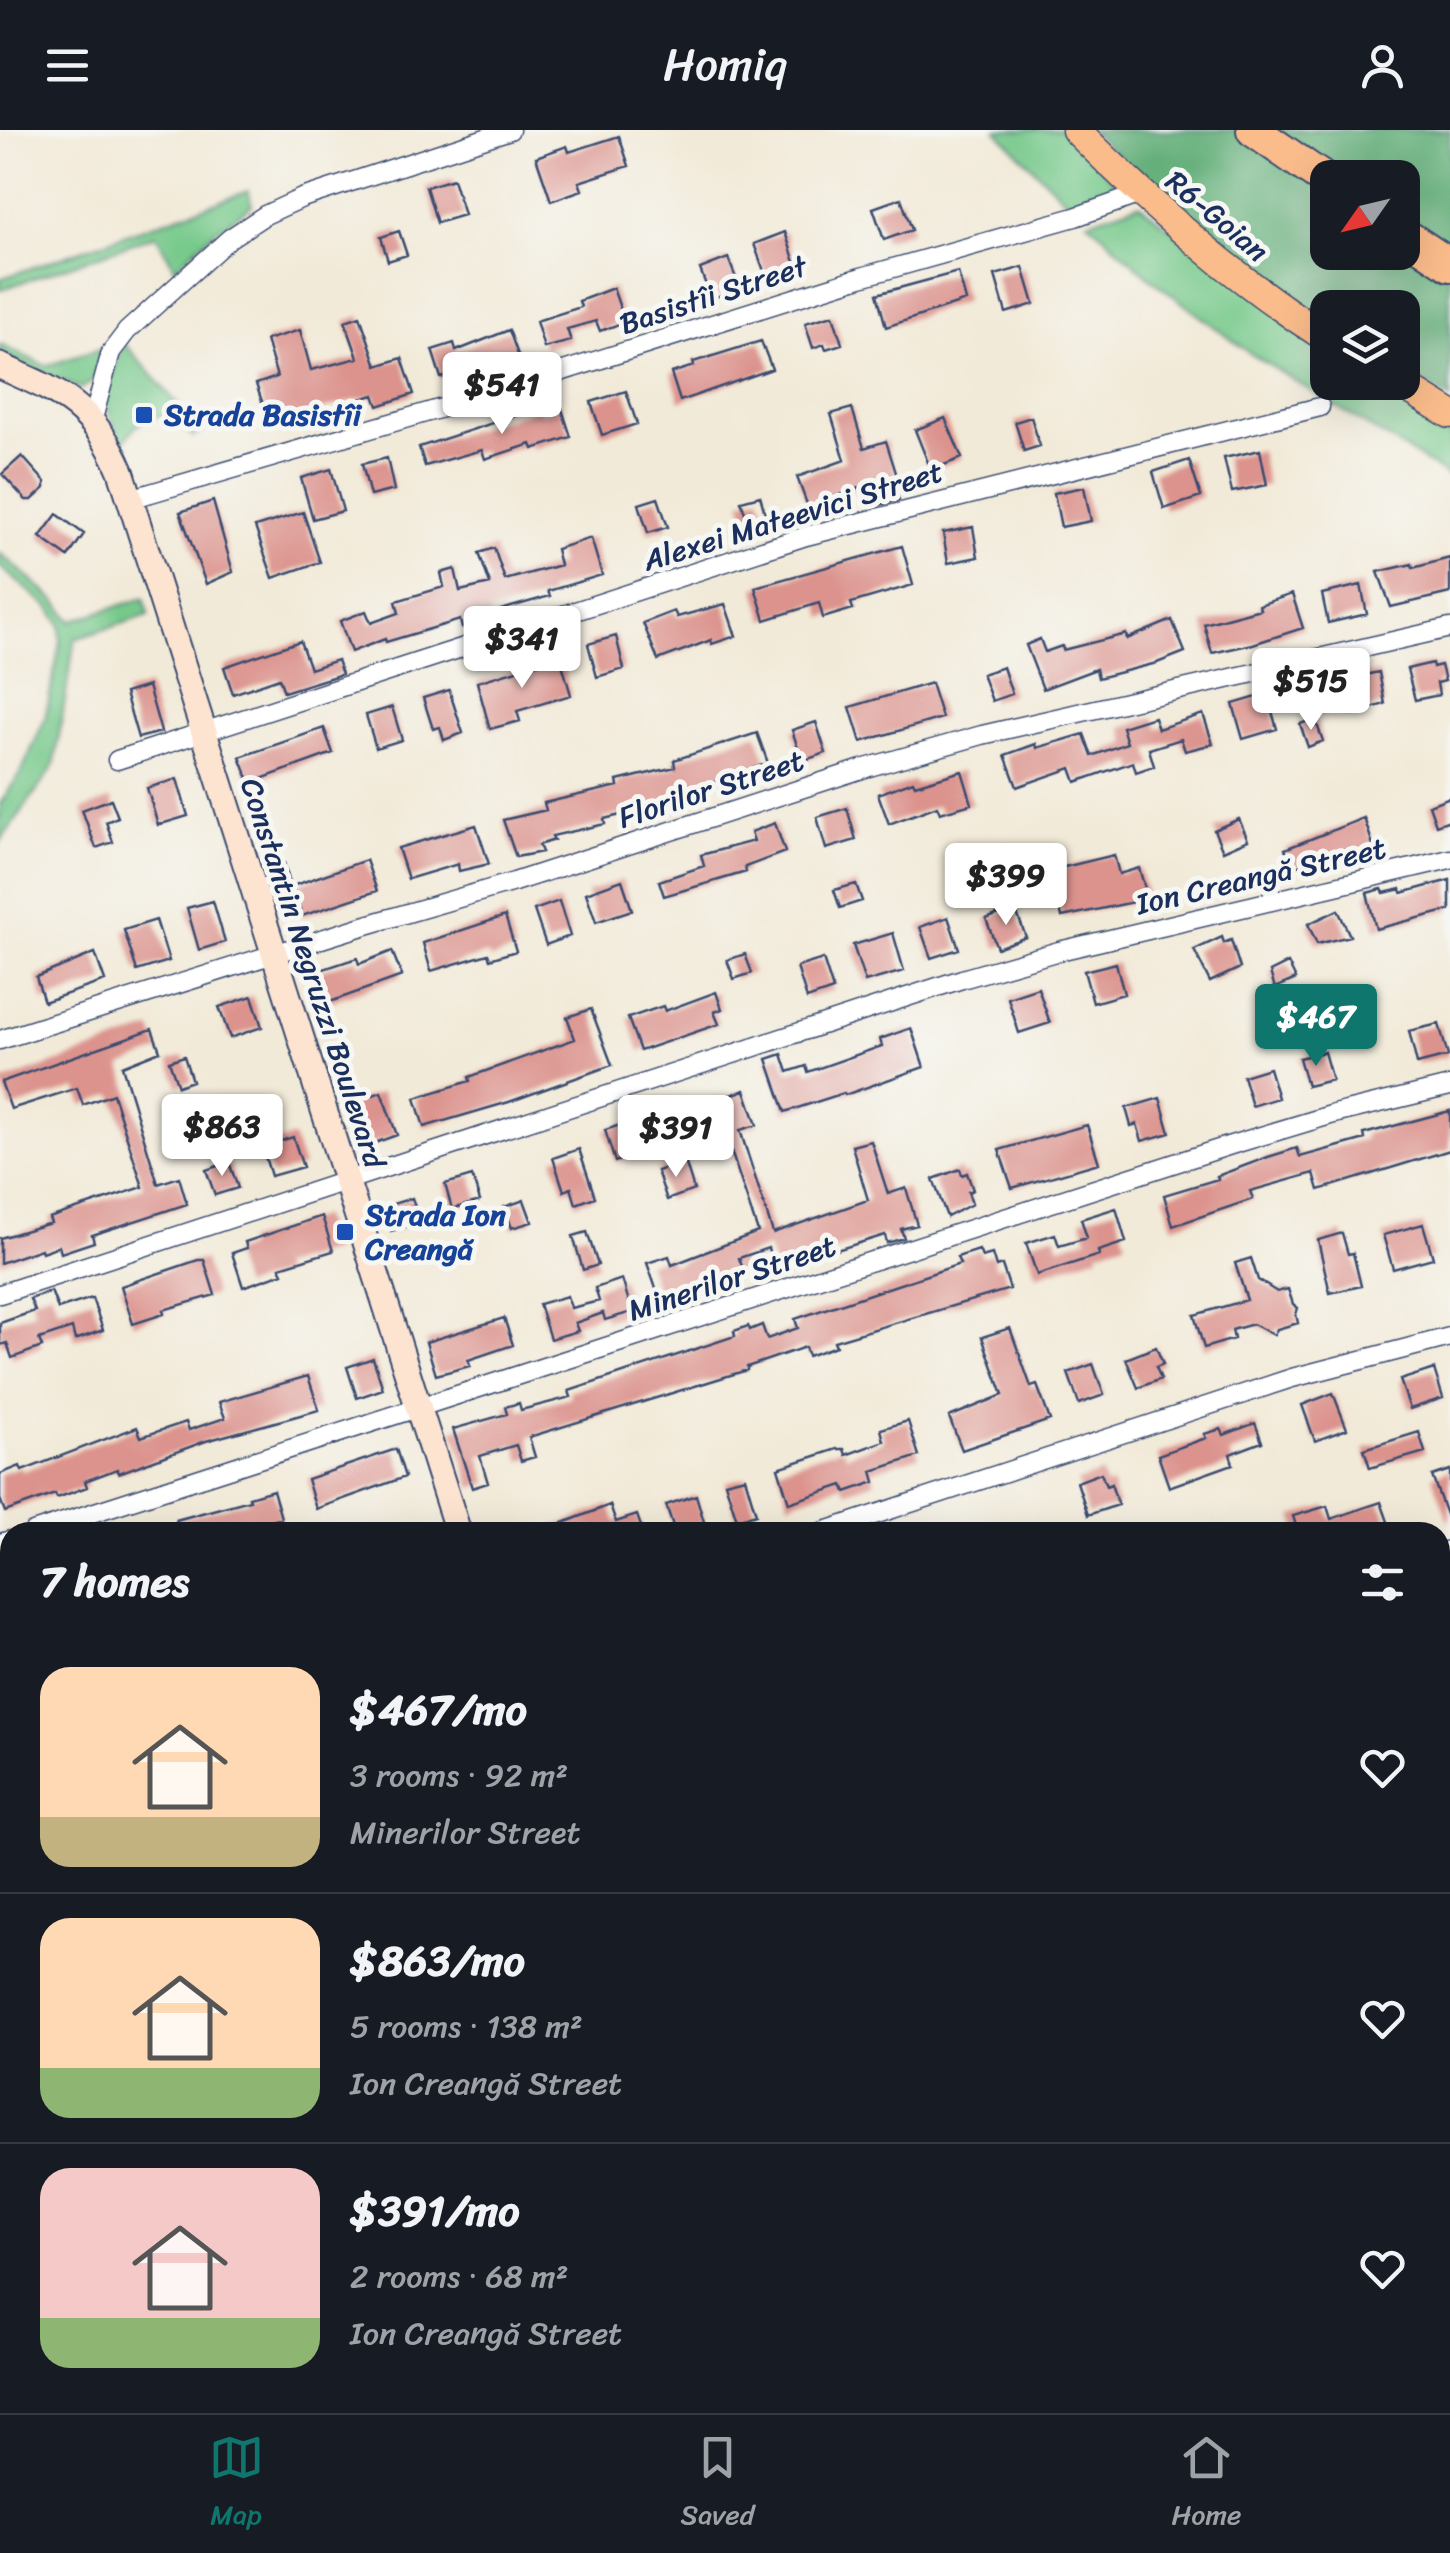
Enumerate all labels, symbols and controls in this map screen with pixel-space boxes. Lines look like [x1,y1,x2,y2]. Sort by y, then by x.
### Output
text: Homiq [663,25,787,105]
icon: menu [40,38,95,93]
icon: person [1355,38,1410,93]
street label: R6-Goian [1153,156,1281,276]
north arrow [1310,160,1420,270]
map controls [1310,160,1420,400]
street label: Basistîi Street [612,239,815,351]
button: layers [1310,290,1420,400]
pin: $541 [443,352,561,437]
text: $541 [465,356,539,413]
place label: Strada Basistîi [163,388,363,442]
marker: Strada Basistîi [133,404,155,426]
street label: Alexei Mateevici Street [635,445,950,588]
pin: $341 [463,606,581,691]
text: $341 [486,610,558,667]
pin: $515 [1252,648,1370,733]
text: $515 [1274,652,1348,709]
street label: Florilor Street [611,734,811,844]
street label: Constantin Negruzzi Boulevard [224,771,402,1177]
street label: Ion Creangă Street [1130,821,1391,931]
pin: $399 [947,843,1065,928]
text: $399 [967,847,1045,904]
pin: $467 [1257,984,1375,1069]
text: $467 [1277,988,1355,1045]
pin: $863 [163,1094,281,1179]
pin: $391 [617,1095,735,1180]
text: $863 [184,1098,260,1155]
text: $391 [640,1099,712,1156]
place label: Strada Ion Creangă [364,1188,507,1276]
street label: Minerilor Street [621,1219,843,1337]
marker: Strada Ion Creangă [334,1221,356,1243]
text: 7 homes [40,1545,189,1619]
icon: filters [1355,1555,1410,1610]
text: $467/mo [350,1673,527,1747]
icon: home [120,1707,240,1827]
icon: heart [1355,1740,1410,1795]
text: 3 rooms · 92 m² [350,1747,568,1804]
text: Minerilor Street [350,1804,580,1861]
text: $863/mo [350,1924,525,1998]
icon: home [120,1958,240,2078]
icon: heart [1355,1991,1410,2046]
text: 5 rooms · 138 m² [350,1998,582,2055]
text: Ion Creangă Street [350,2055,622,2112]
text: $391/mo [350,2174,520,2248]
icon: home [120,2208,240,2328]
icon: heart [1355,2241,1410,2296]
text: 2 rooms · 68 m² [350,2248,568,2305]
text: Ion Creangă Street [350,2305,622,2362]
tab: Map [209,2430,264,2539]
tab: Saved [681,2430,754,2539]
tab: Home [1172,2430,1241,2539]

